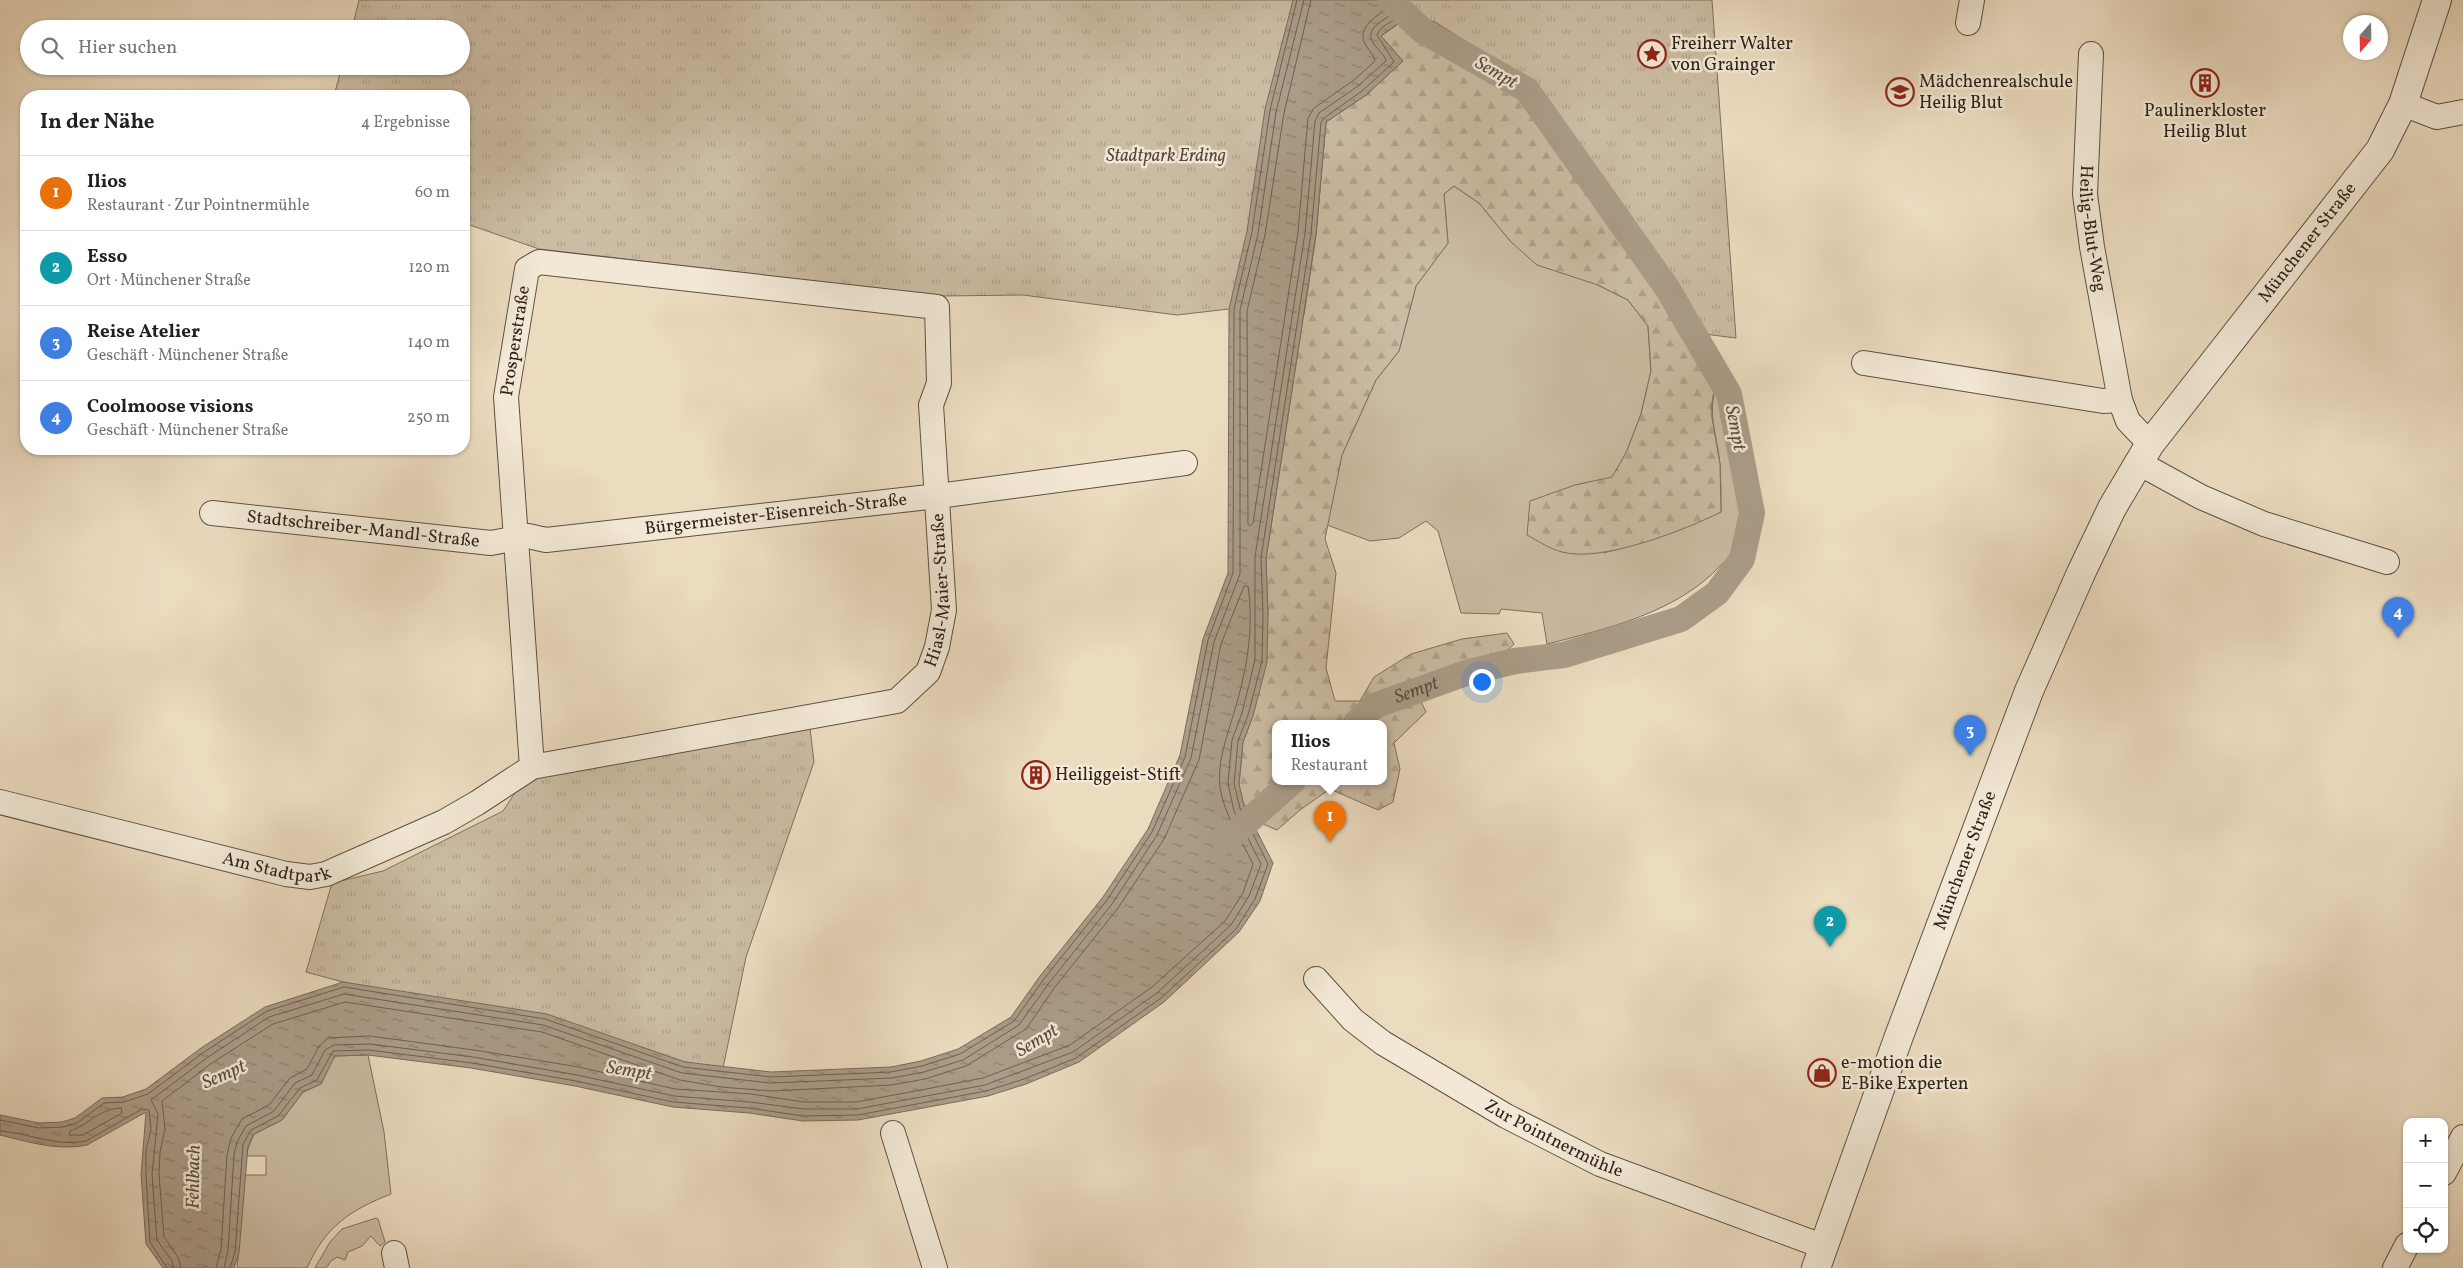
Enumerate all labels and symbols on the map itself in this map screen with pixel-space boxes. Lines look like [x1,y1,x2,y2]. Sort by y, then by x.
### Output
north arrow [2343,15,2388,60]
place label: Freiherr Walter von Grainger [1671,32,1793,78]
place icon: Freiherr Walter von Grainger [1637,39,1667,69]
water label: Sempt [1470,50,1523,96]
building icon: Paulinerkloster Heilig Blut [2190,68,2220,98]
place label: Mädchenrealschule Heilig Blut [1919,70,2073,116]
school or university icon: Mädchenrealschule Heilig Blut [1885,77,1915,107]
place label: Paulinerkloster Heilig Blut [2144,99,2266,145]
park label: Stadtpark Erding [1106,144,1226,169]
street label: Heilig-Blut-Weg [2072,164,2112,294]
street label: Münchener Straße [2252,177,2363,308]
street label: Prosperstraße [495,284,537,398]
water label: Sempt [1718,403,1752,454]
street label: Bürgermeister-Eisenreich-Straße [643,487,908,541]
street label: Stadtschreiber-Mandl-Straße [245,504,481,554]
street label: Hiasl-Maier-Straße [918,513,958,671]
pin: 4 [2382,597,2414,638]
your location [1469,669,1495,695]
water label: Sempt [1391,671,1443,711]
pin: 3 [1954,715,1986,756]
building icon: Heiliggeist-Stift [1021,760,1051,790]
place label: Heiliggeist-Stift [1055,763,1181,788]
street label: Münchener Straße [1928,787,2003,934]
pin: 1 [1314,801,1346,842]
street label: Am Stadtpark [220,846,336,890]
pin: 2 [1814,906,1846,947]
water label: Sempt [1011,1018,1064,1064]
place label: e-motion die E-Bike Experten [1841,1051,1969,1097]
water label: Sempt [198,1054,251,1096]
water label: Sempt [605,1055,654,1088]
shop icon: e-motion die E-Bike Experten [1807,1058,1837,1088]
street label: Zur Pointnermühle [1480,1093,1626,1184]
water label: Fehlbach [180,1145,208,1209]

